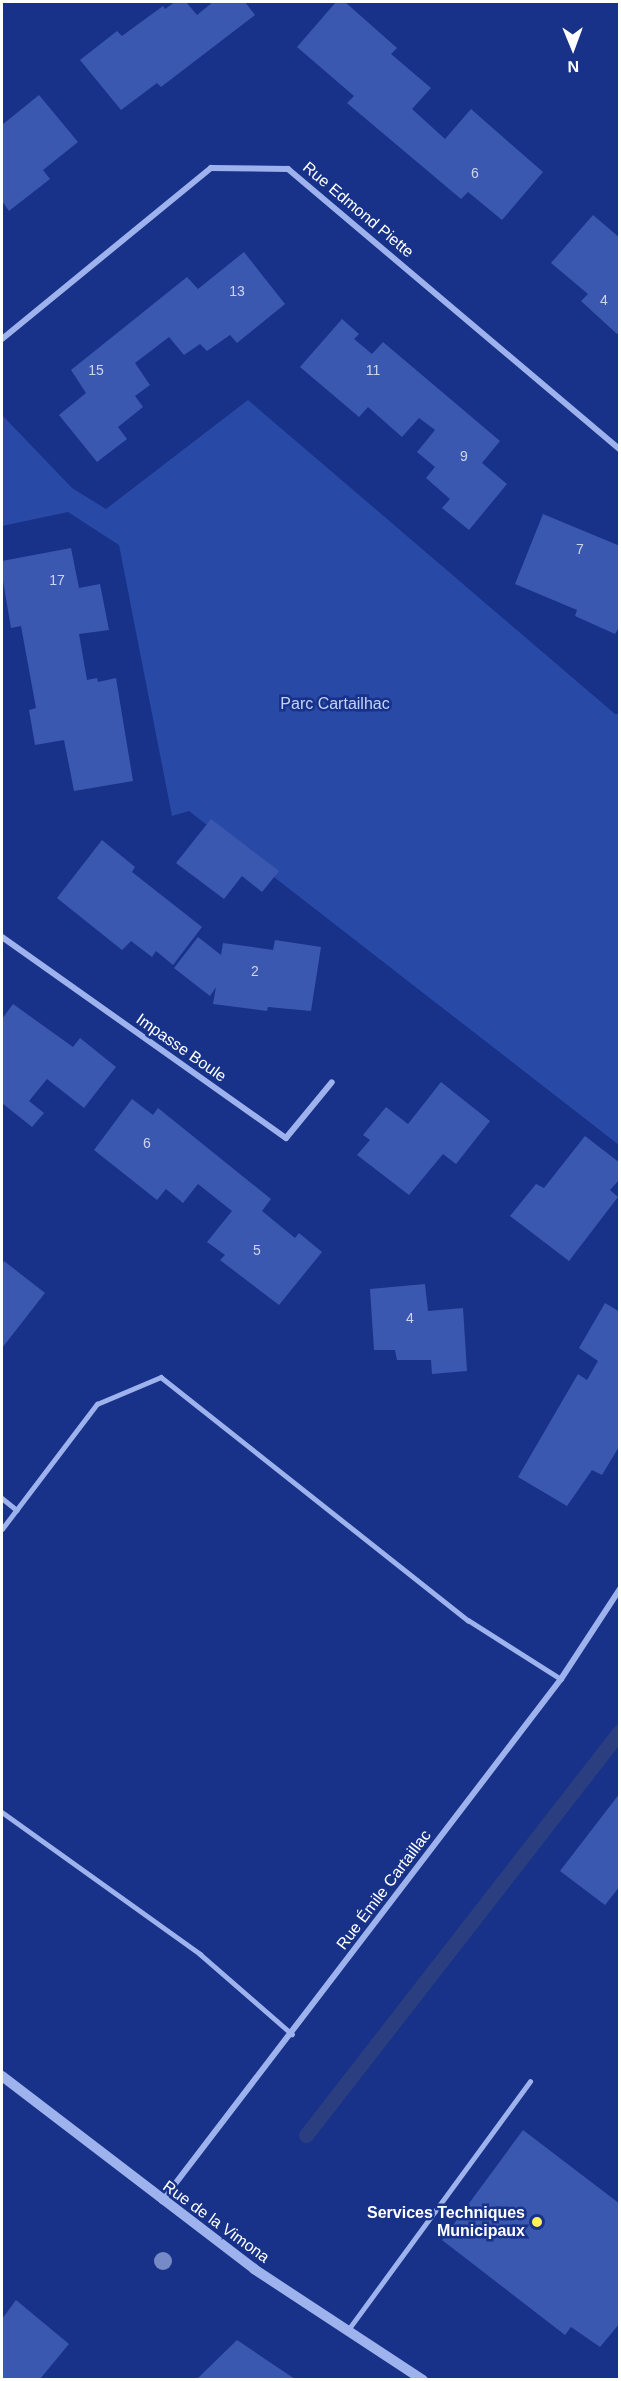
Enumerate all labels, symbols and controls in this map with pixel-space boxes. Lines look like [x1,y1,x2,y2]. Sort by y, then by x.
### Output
north arrow [543,18,603,78]
text: N [567,58,579,75]
street label: Rue Edmond Piette [299,158,417,262]
house number: 6 [471,165,479,181]
house number: 13 [229,283,245,299]
house number: 4 [600,292,608,308]
house number: 15 [88,362,104,378]
house number: 11 [366,362,380,378]
house number: 9 [460,448,468,464]
house number: 7 [576,541,584,557]
house number: 17 [49,572,65,588]
park label: Parc Cartailhac [280,694,390,714]
house number: 2 [251,963,259,979]
street label: Impasse Boule [132,1010,230,1086]
house number: 6 [143,1135,151,1151]
house number: 5 [253,1242,261,1258]
house number: 4 [406,1310,414,1326]
street label: Rue Émile Cartaillac [333,1826,435,1954]
street label: Rue de la Vimona [159,2177,273,2267]
place label: Services Techniques Municipaux [367,2203,525,2241]
marker: Services Techniques Municipaux [530,2215,544,2229]

